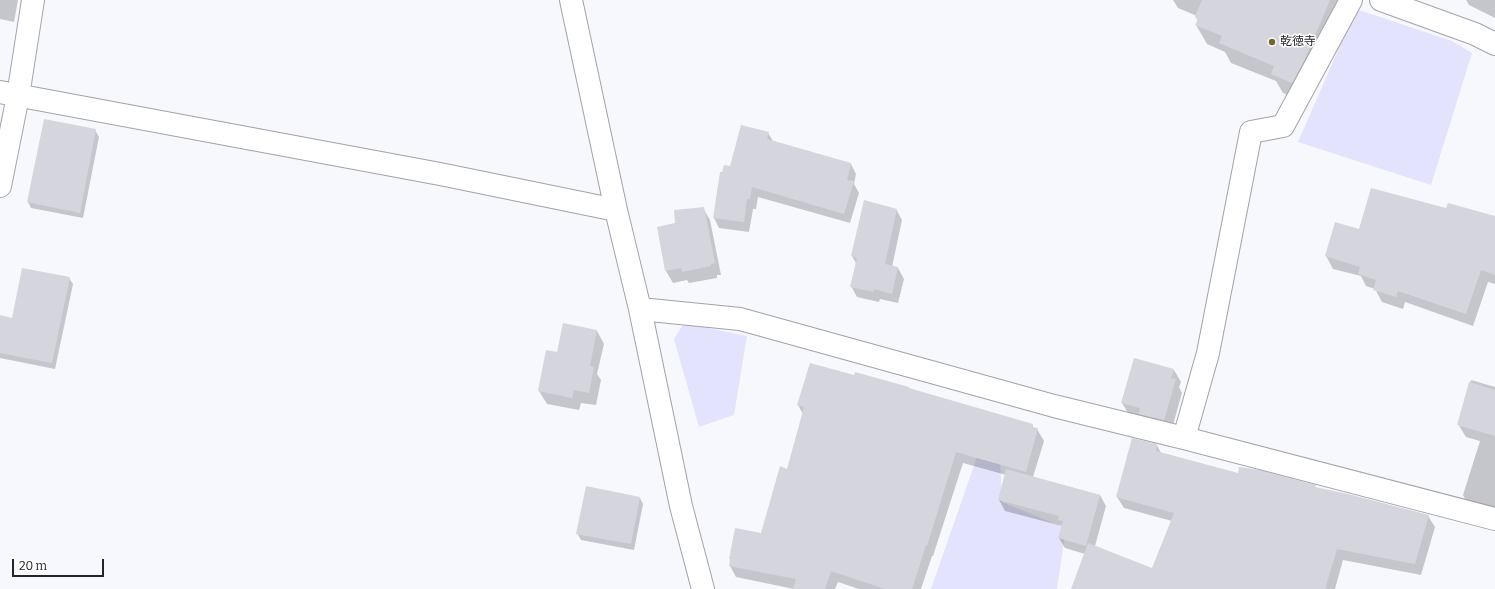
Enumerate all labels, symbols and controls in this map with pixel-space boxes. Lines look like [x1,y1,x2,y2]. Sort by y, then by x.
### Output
place label: 乾徳寺 [1280,35,1316,49]
marker: 乾徳寺 [1267,37,1277,47]
scale bar [14,551,106,577]
text: 20 m [19,559,47,573]

